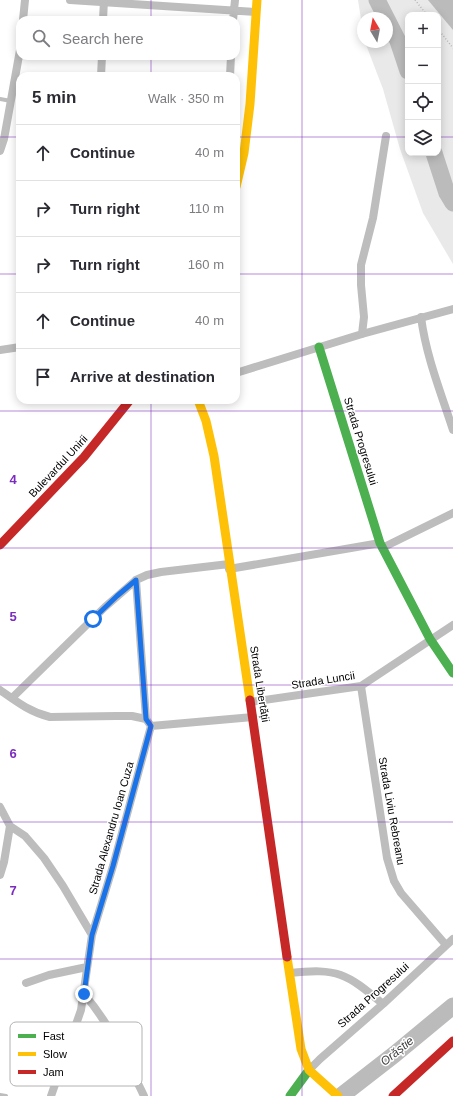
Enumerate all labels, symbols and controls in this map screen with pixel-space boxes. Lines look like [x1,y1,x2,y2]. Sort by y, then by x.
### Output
north arrow [357,12,393,48]
map controls [405,12,441,156]
button: + [405,12,441,48]
search box [16,16,240,60]
icon: search [30,27,52,49]
text: Search here [62,30,144,47]
button: − [405,48,441,84]
button: locate [405,84,441,120]
text: 5 min [32,88,76,107]
text: Walk · 350 m [148,91,224,106]
button: layers [405,120,441,156]
icon: ahead [32,142,54,164]
text: Continue [70,144,135,161]
text: 40 m [195,145,224,160]
icon: right [32,198,54,220]
text: Turn right [70,200,140,217]
text: 110 m [189,201,224,216]
icon: right [32,254,54,276]
text: Turn right [70,256,140,273]
text: 160 m [188,257,224,272]
icon: ahead [32,310,54,332]
text: Continue [70,312,135,329]
text: 40 m [195,313,224,328]
icon: arrive [32,366,54,388]
text: Arrive at destination [70,368,215,385]
street label: Strada Progresului [342,396,380,486]
street label: Bulevardul Unirii [26,433,90,499]
text: 4 [9,472,17,487]
text: 5 [9,609,17,624]
route start [84,610,102,628]
street label: Strada Libertății [248,645,272,723]
street label: Strada Luncii [290,669,356,691]
text: 6 [9,746,17,761]
street label: Strada Liviu Rebreanu [377,756,407,866]
street label: Strada Alexandru Ioan Cuza [86,759,136,896]
text: 7 [9,883,17,898]
street label: Strada Progresului [335,960,411,1030]
route end [75,985,93,1003]
legend [10,1022,142,1086]
text: Fast [43,1030,64,1042]
water label: Orăștie [378,1033,417,1069]
text: Slow [43,1048,67,1060]
text: Jam [43,1066,64,1078]

